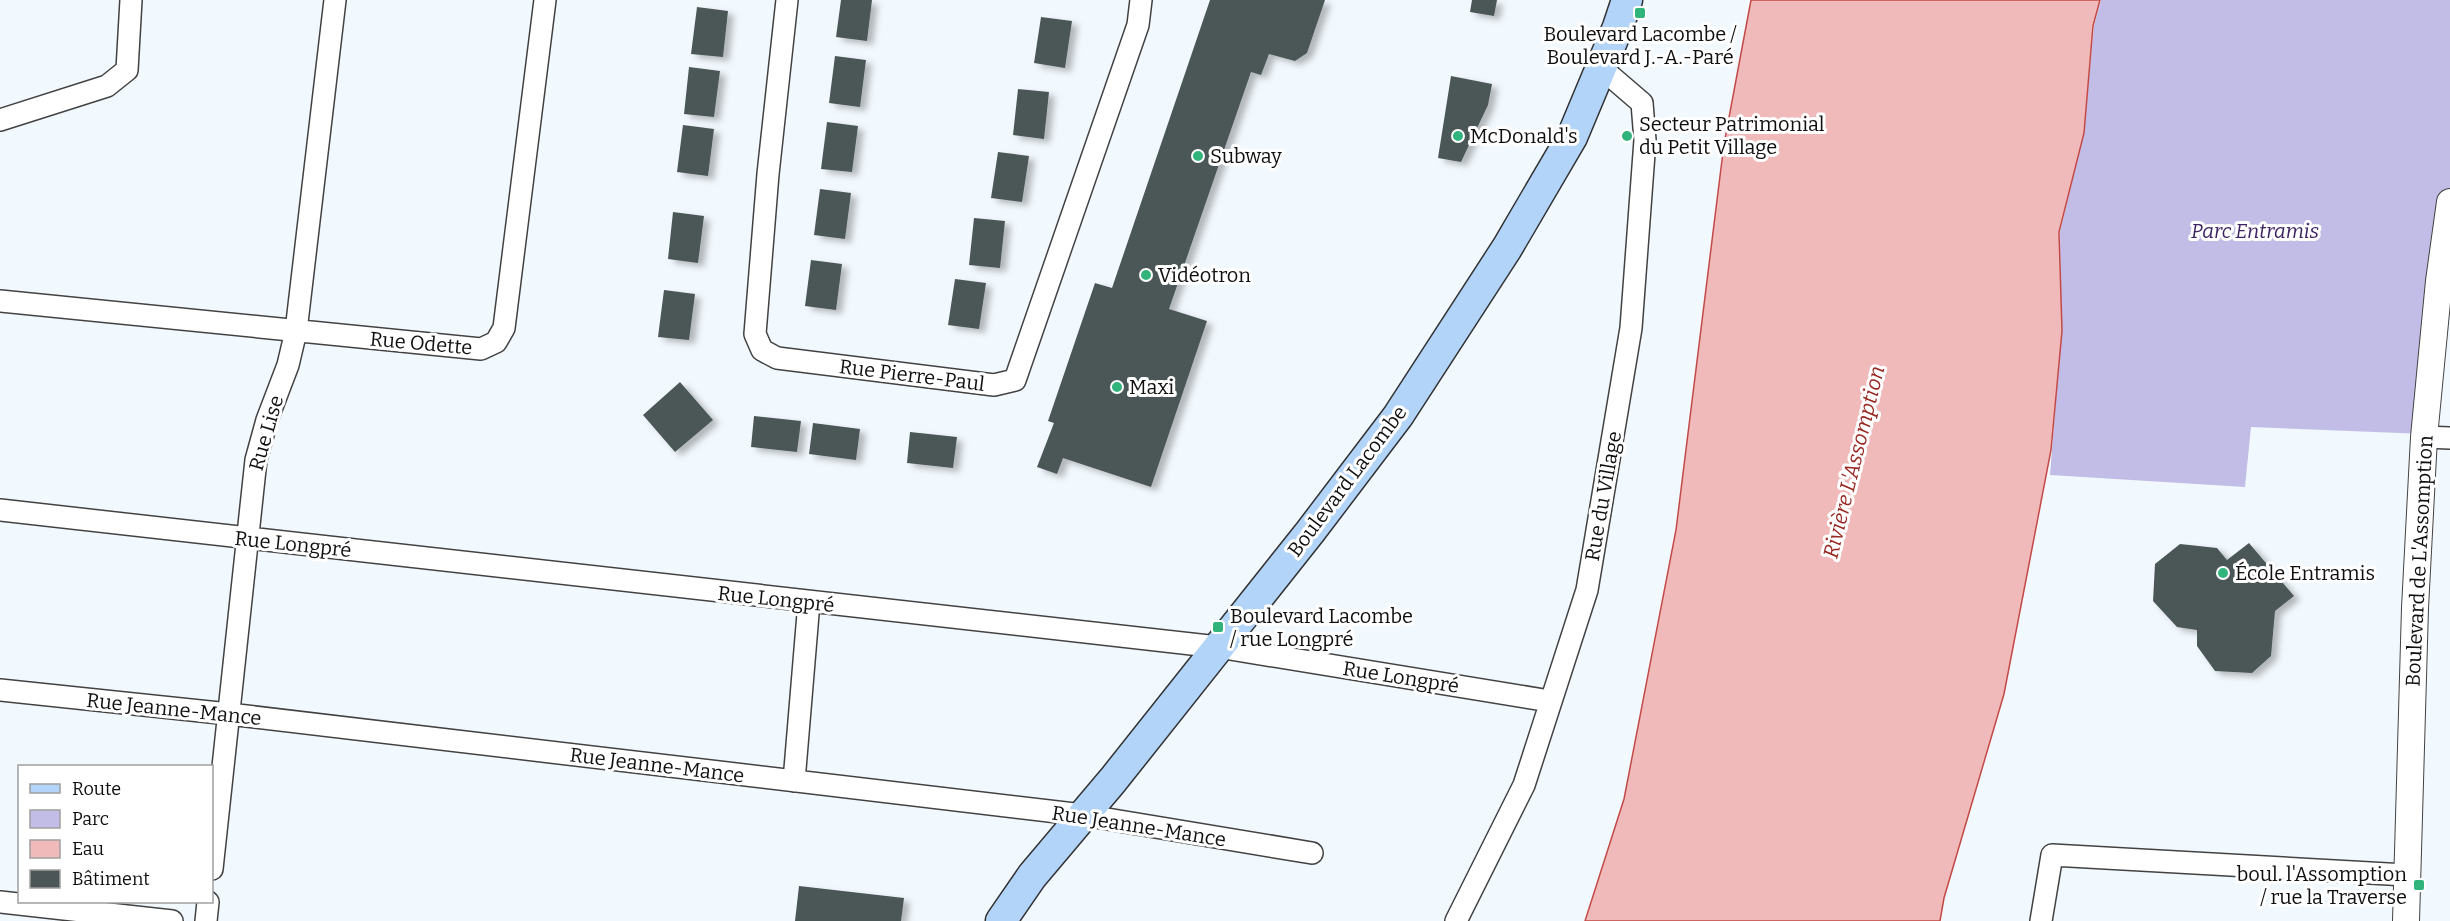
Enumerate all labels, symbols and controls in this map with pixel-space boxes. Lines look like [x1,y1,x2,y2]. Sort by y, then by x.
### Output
marker: Boulevard Lacombe / Boulevard J.-A.-Paré [1633,6,1647,20]
place label: Boulevard Lacombe / Boulevard J.-A.-Paré [1543,22,1737,69]
place label: Secteur Patrimonial du Petit Village [1639,112,1825,159]
place label: McDonald's [1470,124,1577,148]
marker: McDonald's [1451,129,1465,143]
marker: Secteur Patrimonial du Petit Village [1620,129,1634,143]
place label: Subway [1210,144,1282,168]
marker: Subway [1191,149,1205,163]
park label: Parc Entramis [2191,219,2319,243]
place label: Vidéotron [1158,263,1251,287]
marker: Vidéotron [1139,268,1153,282]
street label: Rue Odette [369,327,473,359]
street label: Rue Pierre-Paul [838,354,986,396]
water label: Rivière L'Assomption [1818,363,1890,561]
place label: Maxi [1129,375,1174,399]
marker: Maxi [1110,380,1124,394]
street label: Rue Lise [244,393,288,473]
street label: Boulevard Lacombe [1282,401,1412,561]
street label: Rue du Village [1580,429,1626,563]
street label: Boulevard de L'Assomption [2400,434,2438,687]
street label: Rue Longpré [233,526,353,562]
place label: École Entramis [2235,561,2375,585]
marker: École Entramis [2216,566,2230,580]
street label: Rue Longpré [716,581,836,617]
place label: Boulevard Lacombe / rue Longpré [1230,604,1413,651]
marker: Boulevard Lacombe / rue Longpré [1211,620,1225,634]
street label: Rue Longpré [1341,656,1461,698]
street label: Rue Jeanne-Mance [85,688,263,730]
street label: Rue Jeanne-Mance [568,742,746,788]
legend [18,765,213,903]
text: Route [72,778,121,800]
street label: Rue Jeanne-Mance [1050,800,1228,852]
text: Parc [72,808,109,830]
text: Eau [72,838,104,860]
place label: boul. l'Assomption / rue la Traverse [2237,862,2407,909]
text: Bâtiment [72,868,150,890]
marker: boul. l'Assomption / rue la Traverse [2412,878,2426,892]

